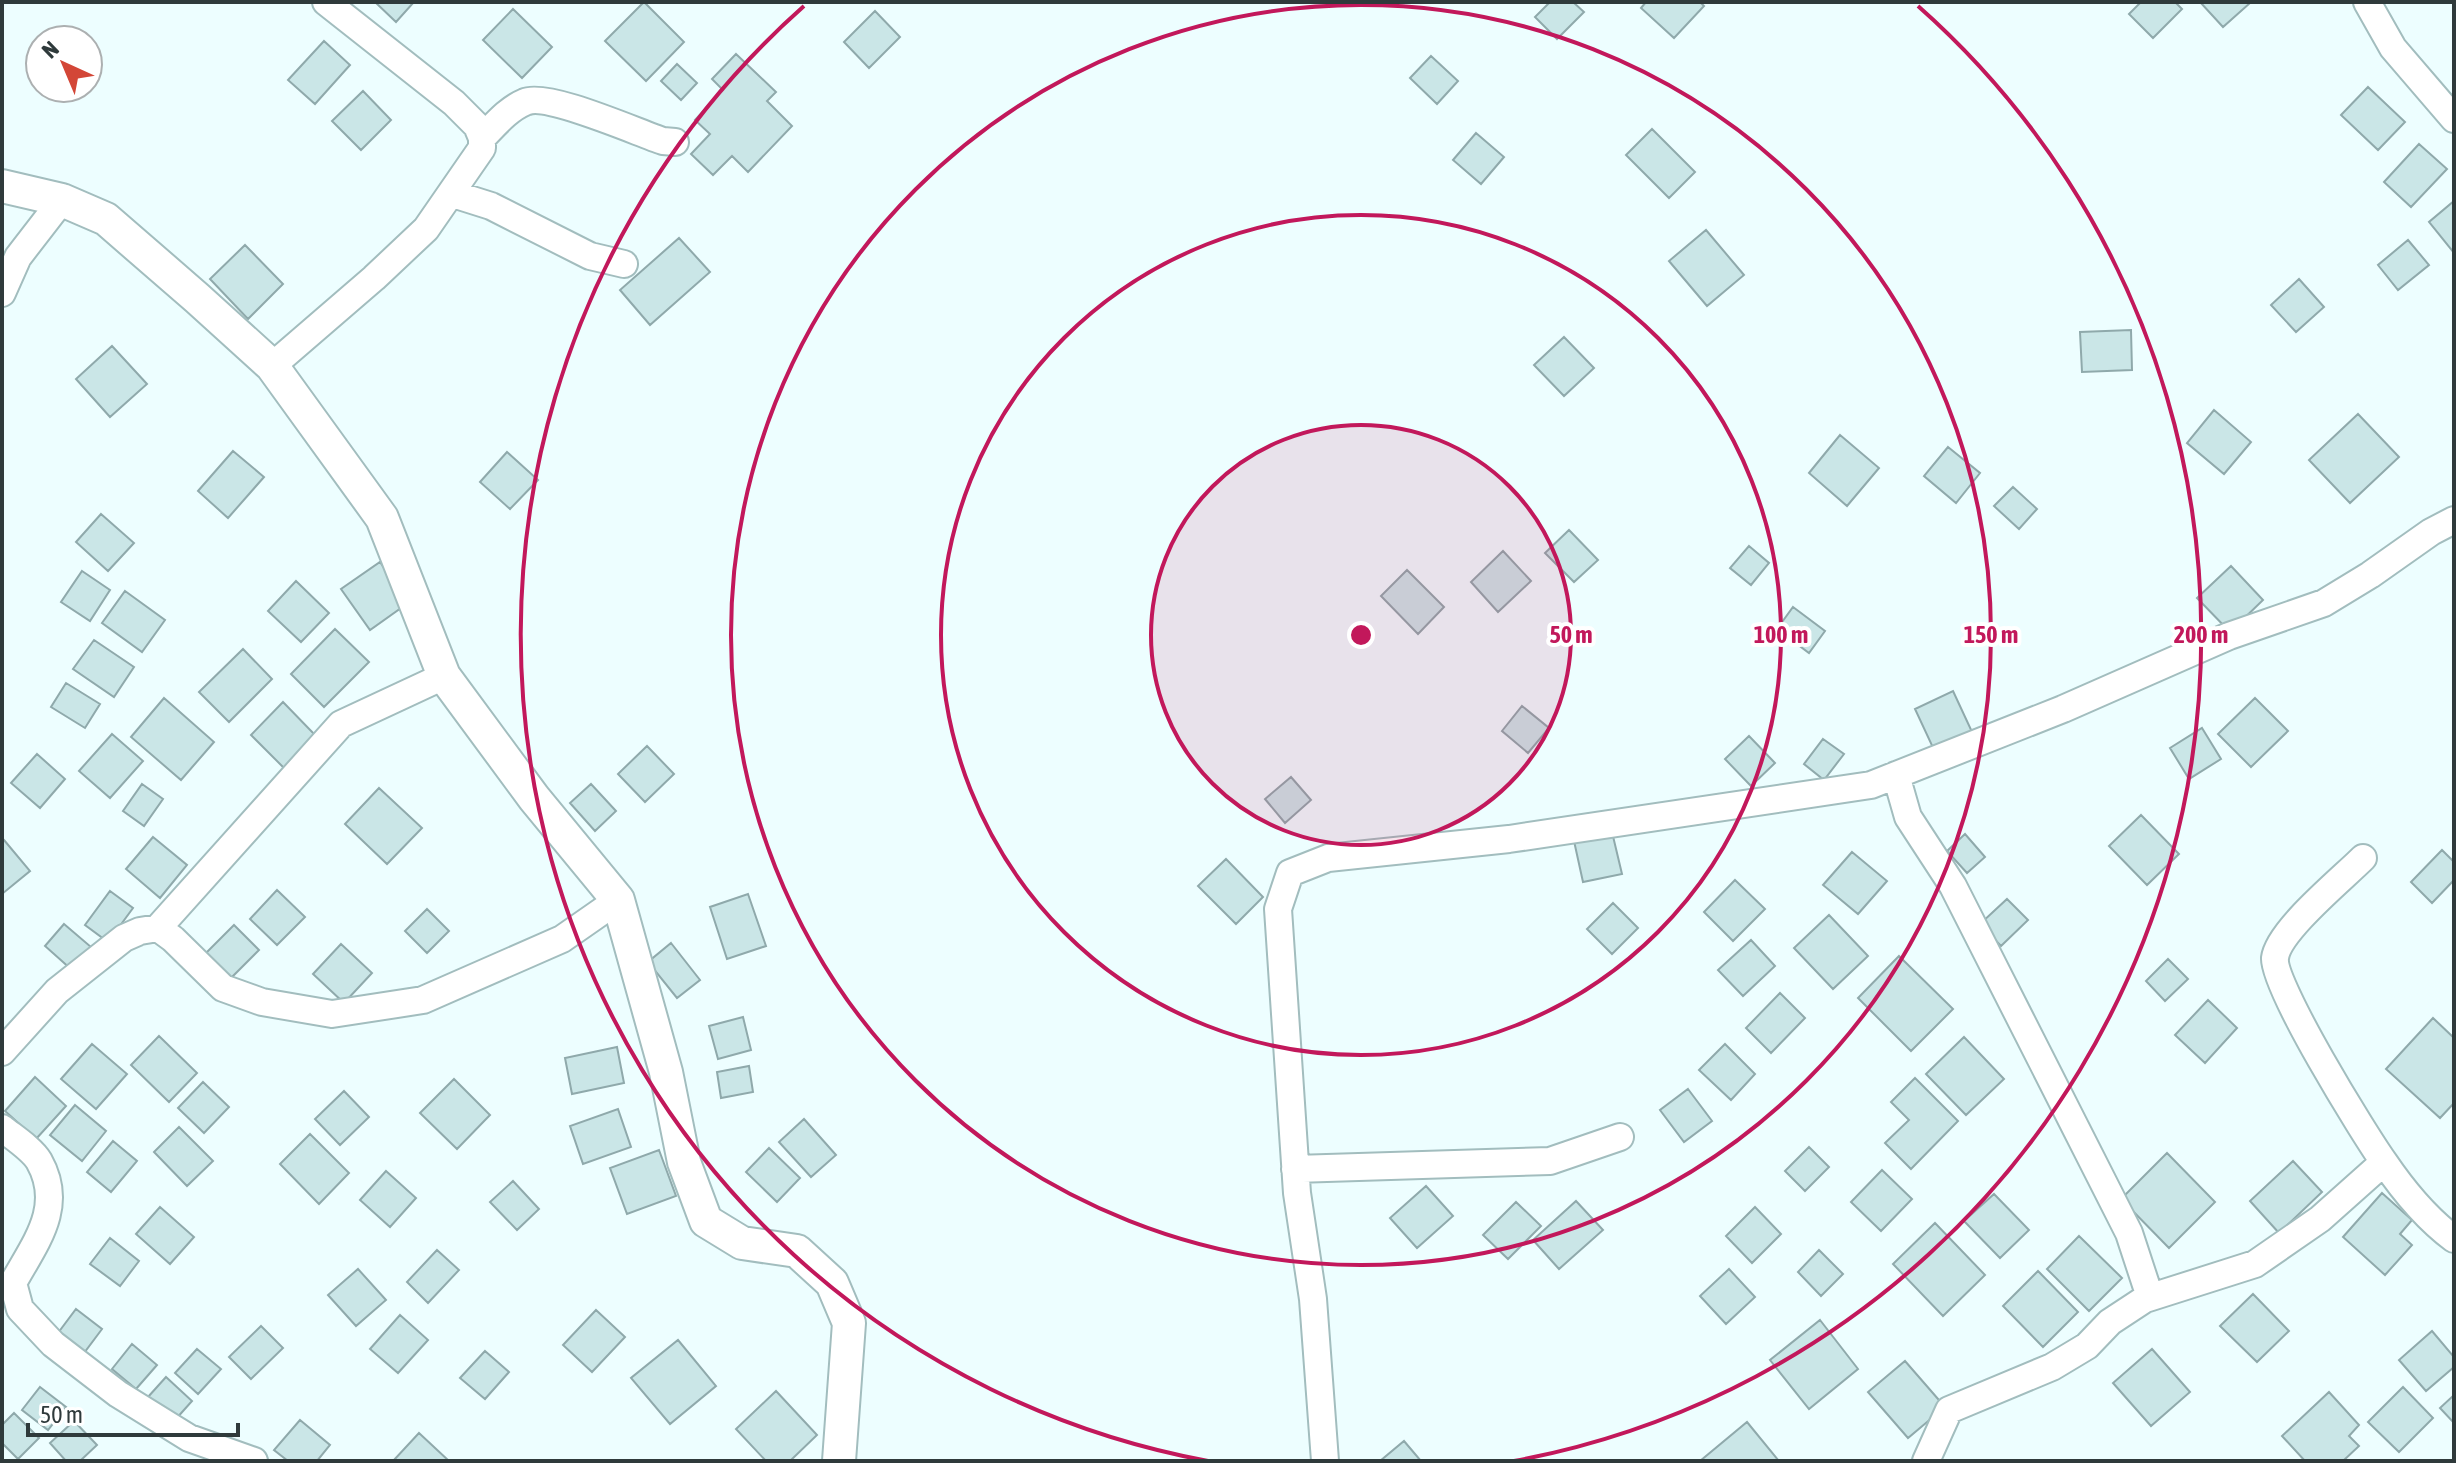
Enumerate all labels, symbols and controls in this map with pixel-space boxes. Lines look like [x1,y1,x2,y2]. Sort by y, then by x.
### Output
north arrow [24,24,104,104]
text: N [36,36,64,63]
centre of rings [1347,621,1375,649]
text: 50 m [1549,621,1593,648]
text: 100 m [1754,621,1808,648]
text: 150 m [1964,621,2018,648]
text: 200 m [2174,621,2228,648]
scale bar [28,1387,238,1437]
text: 50 m [40,1401,83,1428]

